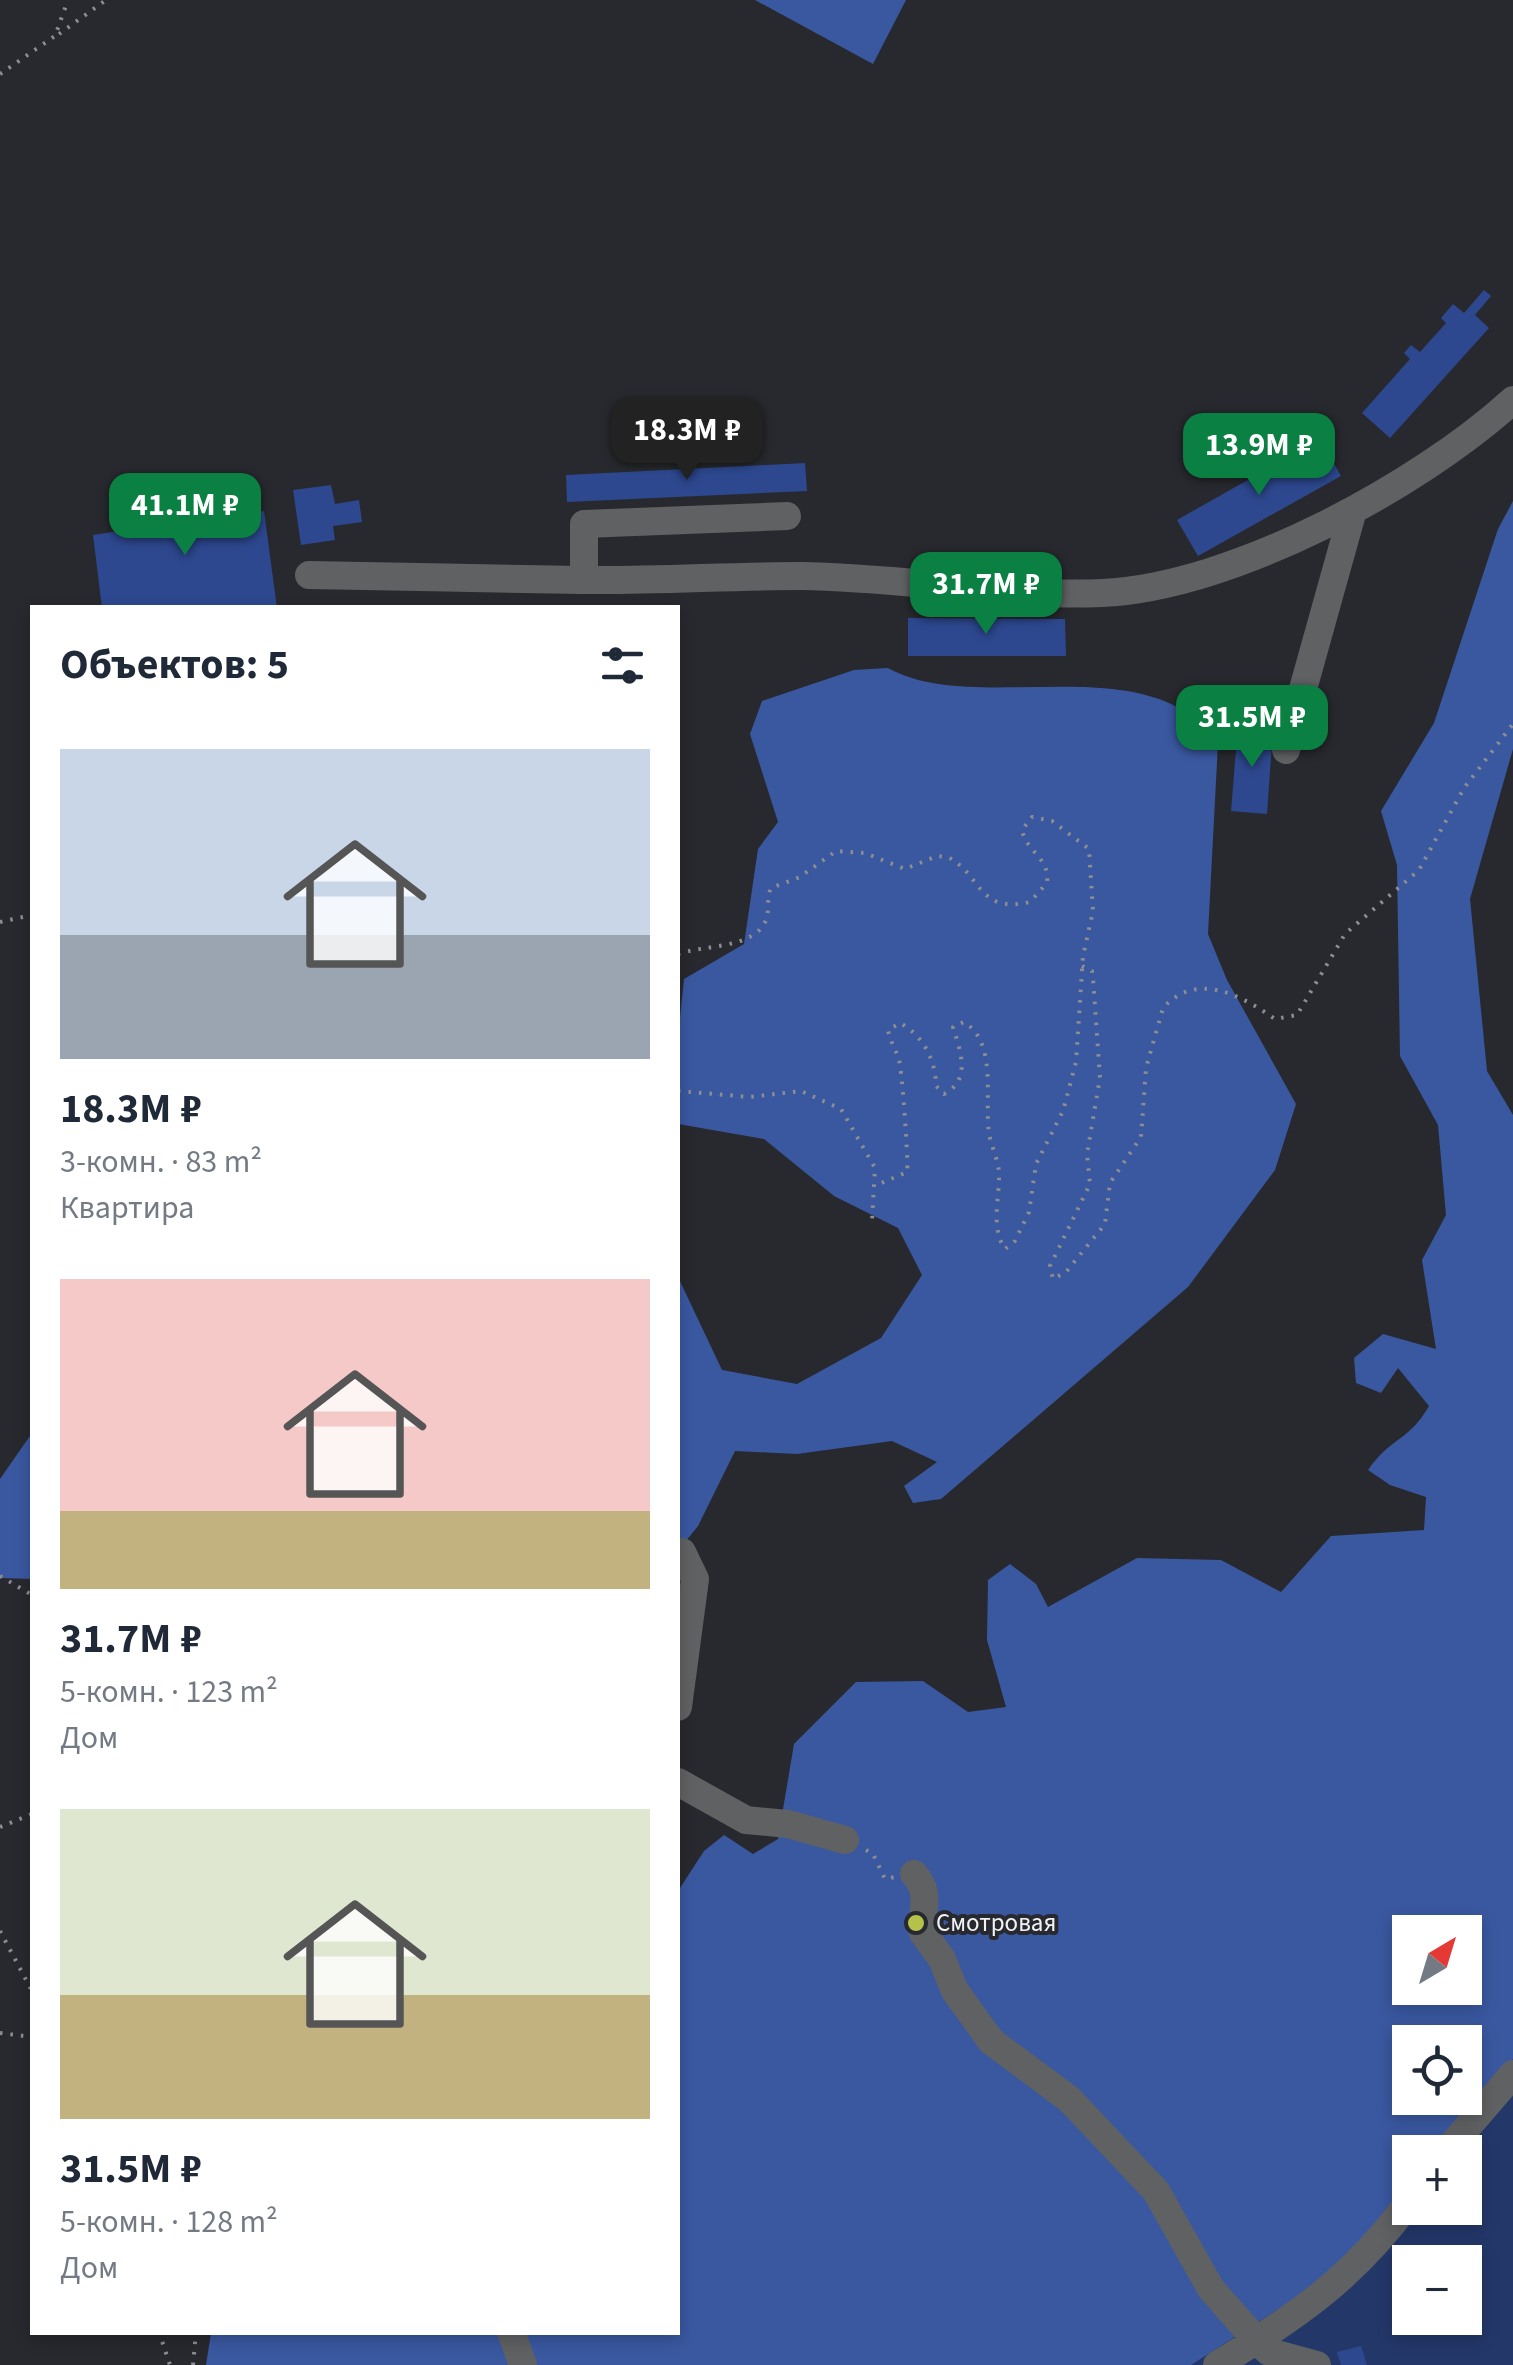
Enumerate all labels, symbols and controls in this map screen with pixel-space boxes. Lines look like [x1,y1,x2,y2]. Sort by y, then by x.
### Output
pin: 18.3M ₽ [595,398,779,483]
text: 18.3M ₽ [633,407,741,453]
pin: 13.9M ₽ [1167,413,1351,498]
text: 13.9M ₽ [1205,422,1313,468]
pin: 41.1M ₽ [93,473,277,558]
text: 41.1M ₽ [131,482,239,528]
pin: 31.7M ₽ [894,552,1078,637]
text: 31.7M ₽ [932,561,1040,607]
text: Объектов: 5 [60,635,289,695]
icon: filters [595,638,650,693]
pin: 31.5M ₽ [1160,685,1344,770]
text: 31.5M ₽ [1198,694,1306,740]
icon: home [265,814,445,994]
text: 18.3M ₽ [60,1079,202,1139]
text: 3-комн. · 83 m² [60,1139,262,1185]
text: Квартира [60,1185,194,1231]
icon: home [265,1344,445,1524]
text: 31.7M ₽ [60,1609,202,1669]
text: 5-комн. · 123 m² [60,1669,278,1715]
text: Дом [60,1715,118,1761]
icon: home [265,1874,445,2054]
place label: Смотровая [936,1905,1056,1941]
marker: Смотровая [905,1912,927,1934]
north arrow [1392,1915,1482,2005]
map controls [1392,1915,1482,2335]
button: locate [1392,2025,1482,2115]
button: + [1392,2135,1482,2225]
text: 31.5M ₽ [60,2139,202,2199]
text: 5-комн. · 128 m² [60,2199,278,2245]
text: Дом [60,2245,118,2291]
button: − [1392,2245,1482,2335]

